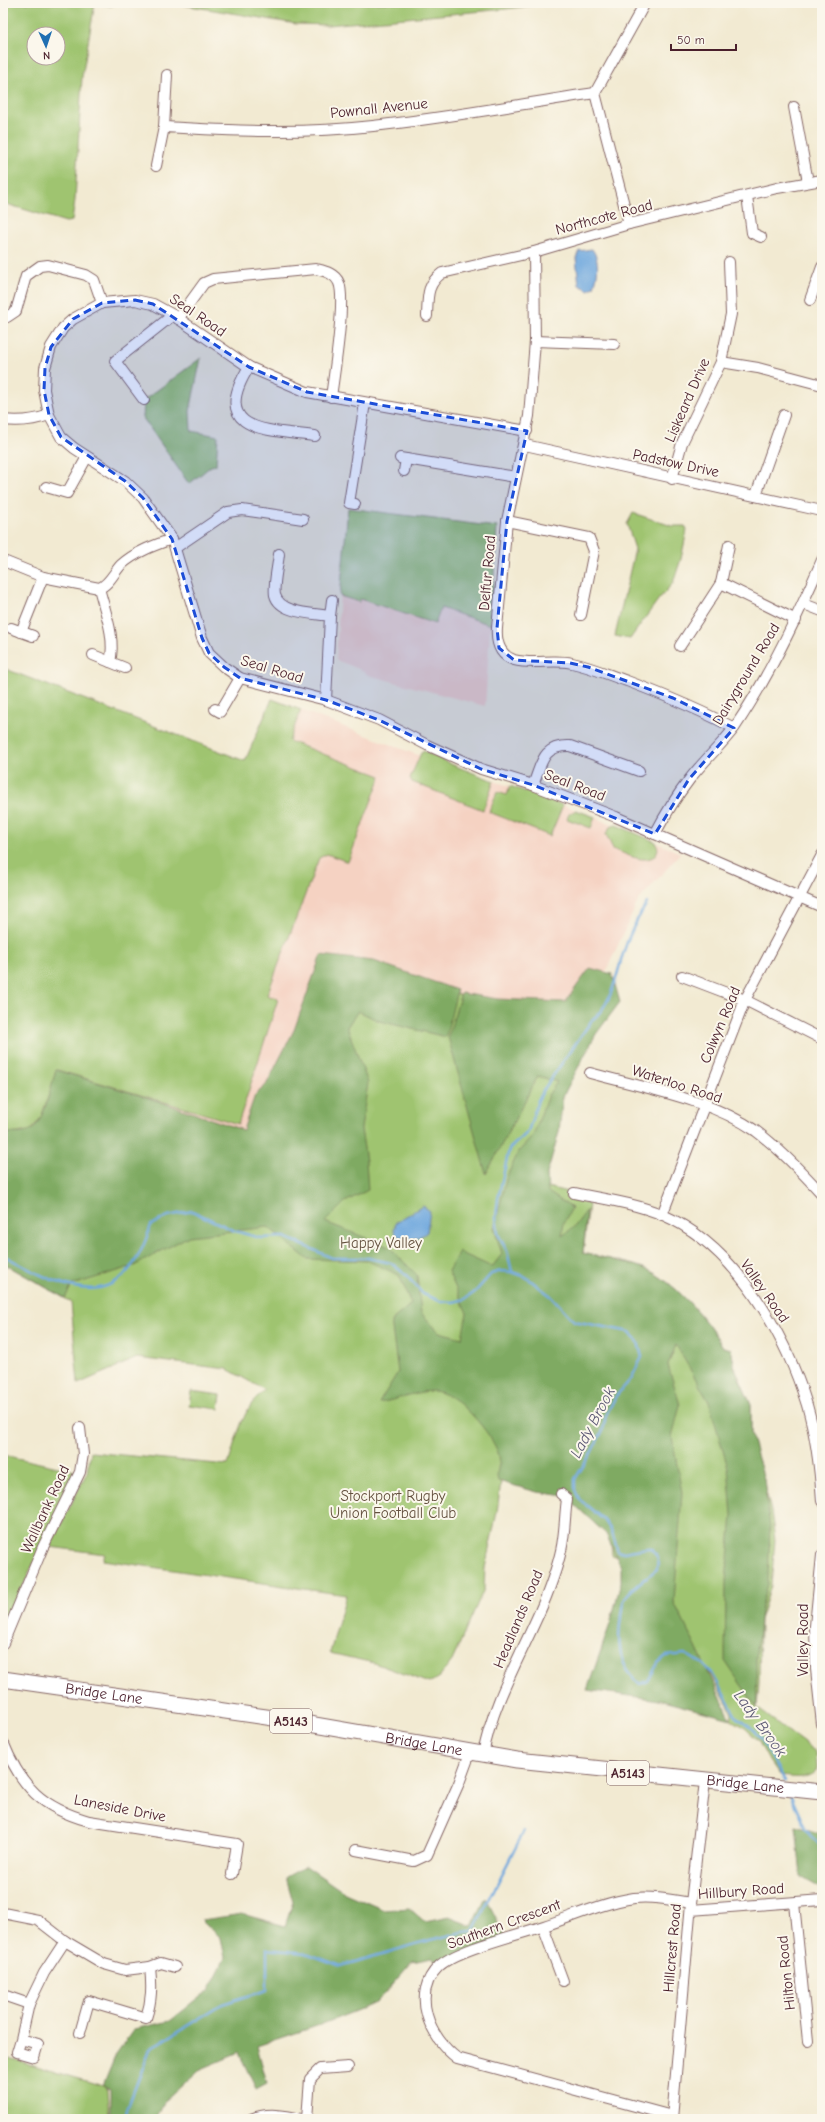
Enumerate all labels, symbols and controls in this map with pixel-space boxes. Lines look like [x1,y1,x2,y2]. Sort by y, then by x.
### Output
north arrow [26,26,66,66]
scale bar [671,26,736,52]
text: 50 m [677,33,705,47]
text: N [43,49,50,62]
street label: Pownall Avenue [329,94,429,122]
street label: Northcote Road [553,195,655,239]
street label: Seal Road [166,290,230,340]
street label: Liskeard Drive [660,355,714,445]
street label: Padstow Drive [631,445,721,481]
street label: Delfur Road [475,535,499,611]
street label: Dairyground Road [708,620,784,728]
street label: Seal Road [239,651,305,687]
street label: Seal Road [542,765,608,805]
street label: Colwyn Road [696,984,744,1066]
street label: Waterloo Road [630,1061,724,1107]
park label: Happy Valley [340,1234,422,1252]
street label: Valley Road [737,1256,793,1326]
water label: Lady Brook [567,1384,619,1461]
street label: Wallbank Road [17,1462,73,1556]
park label: Stockport Rugby Union Football Club [330,1487,456,1522]
street label: Headlands Road [489,1567,547,1671]
street label: Valley Road [794,1603,812,1677]
street label: Bridge Lane [64,1679,144,1708]
water label: Lady Brook [730,1687,790,1760]
road number: A5143 [270,1709,312,1733]
street label: Bridge Lane [384,1728,464,1760]
road number: A5143 [607,1761,649,1785]
street label: Bridge Lane [706,1771,786,1797]
street label: Laneside Drive [73,1790,168,1826]
street label: Hillbury Road [697,1879,785,1903]
street label: Southern Crescent [445,1895,564,1953]
street label: Hillcrest Road [659,1903,685,1993]
street label: Hilton Road [773,1935,799,2011]

